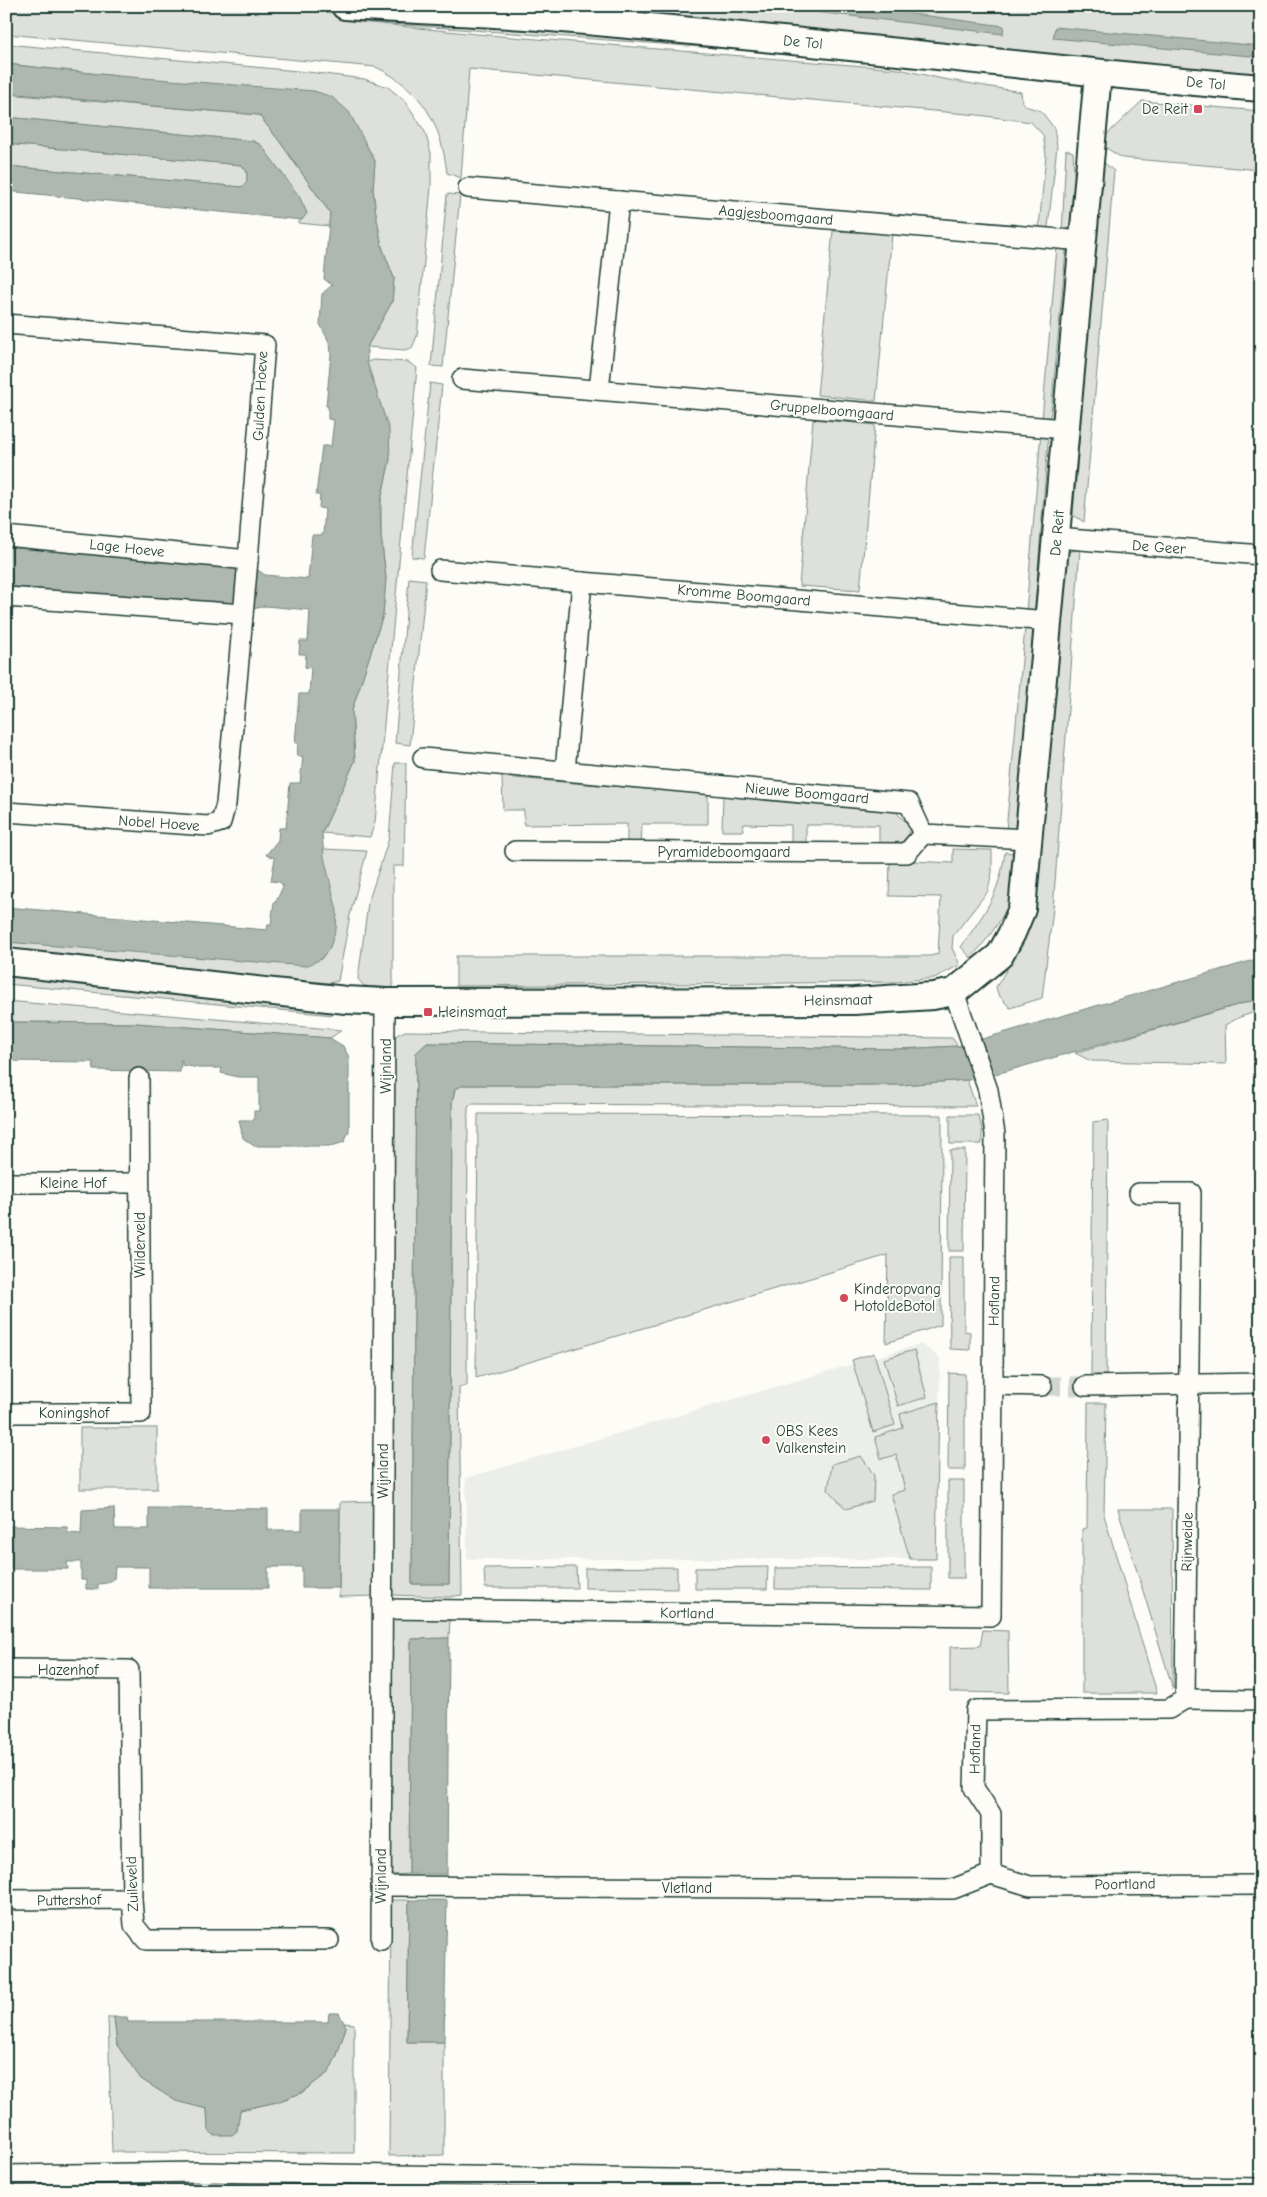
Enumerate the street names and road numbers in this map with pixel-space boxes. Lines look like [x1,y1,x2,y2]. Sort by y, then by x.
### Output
street label: De Tol [782,31,824,53]
street label: De Tol [1185,72,1227,94]
street label: Aagjesboomgaard [718,201,834,229]
street label: Gulden Hoeve [249,350,271,442]
street label: Gruppelboomgaard [769,396,895,424]
street label: De Reit [1046,509,1068,557]
street label: Lage Hoeve [89,535,166,561]
street label: De Geer [1132,536,1186,558]
street label: Kromme Boomgaard [677,580,811,610]
street label: Nieuwe Boomgaard [744,779,870,807]
street label: Nobel Hoeve [118,811,201,835]
street label: Pyramideboomgaard [658,843,790,861]
street label: Heinsmaat [804,990,873,1010]
street label: Wijnland [377,1038,395,1094]
street label: Kleine Hof [40,1174,107,1192]
street label: Wilderveld [131,1212,149,1278]
street label: Hofland [985,1276,1003,1326]
street label: Koningshof [39,1404,110,1422]
street label: Wijnland [374,1443,392,1499]
street label: Rijnweide [1177,1512,1197,1572]
street label: Kortland [660,1604,714,1622]
street label: Hazenhof [38,1661,99,1679]
street label: Hofland [966,1724,984,1774]
street label: Wijnland [372,1848,390,1904]
street label: Zuileveld [122,1856,142,1912]
street label: Poortland [1094,1874,1156,1894]
street label: Vletland [662,1879,712,1897]
street label: Puttershof [37,1890,102,1910]

